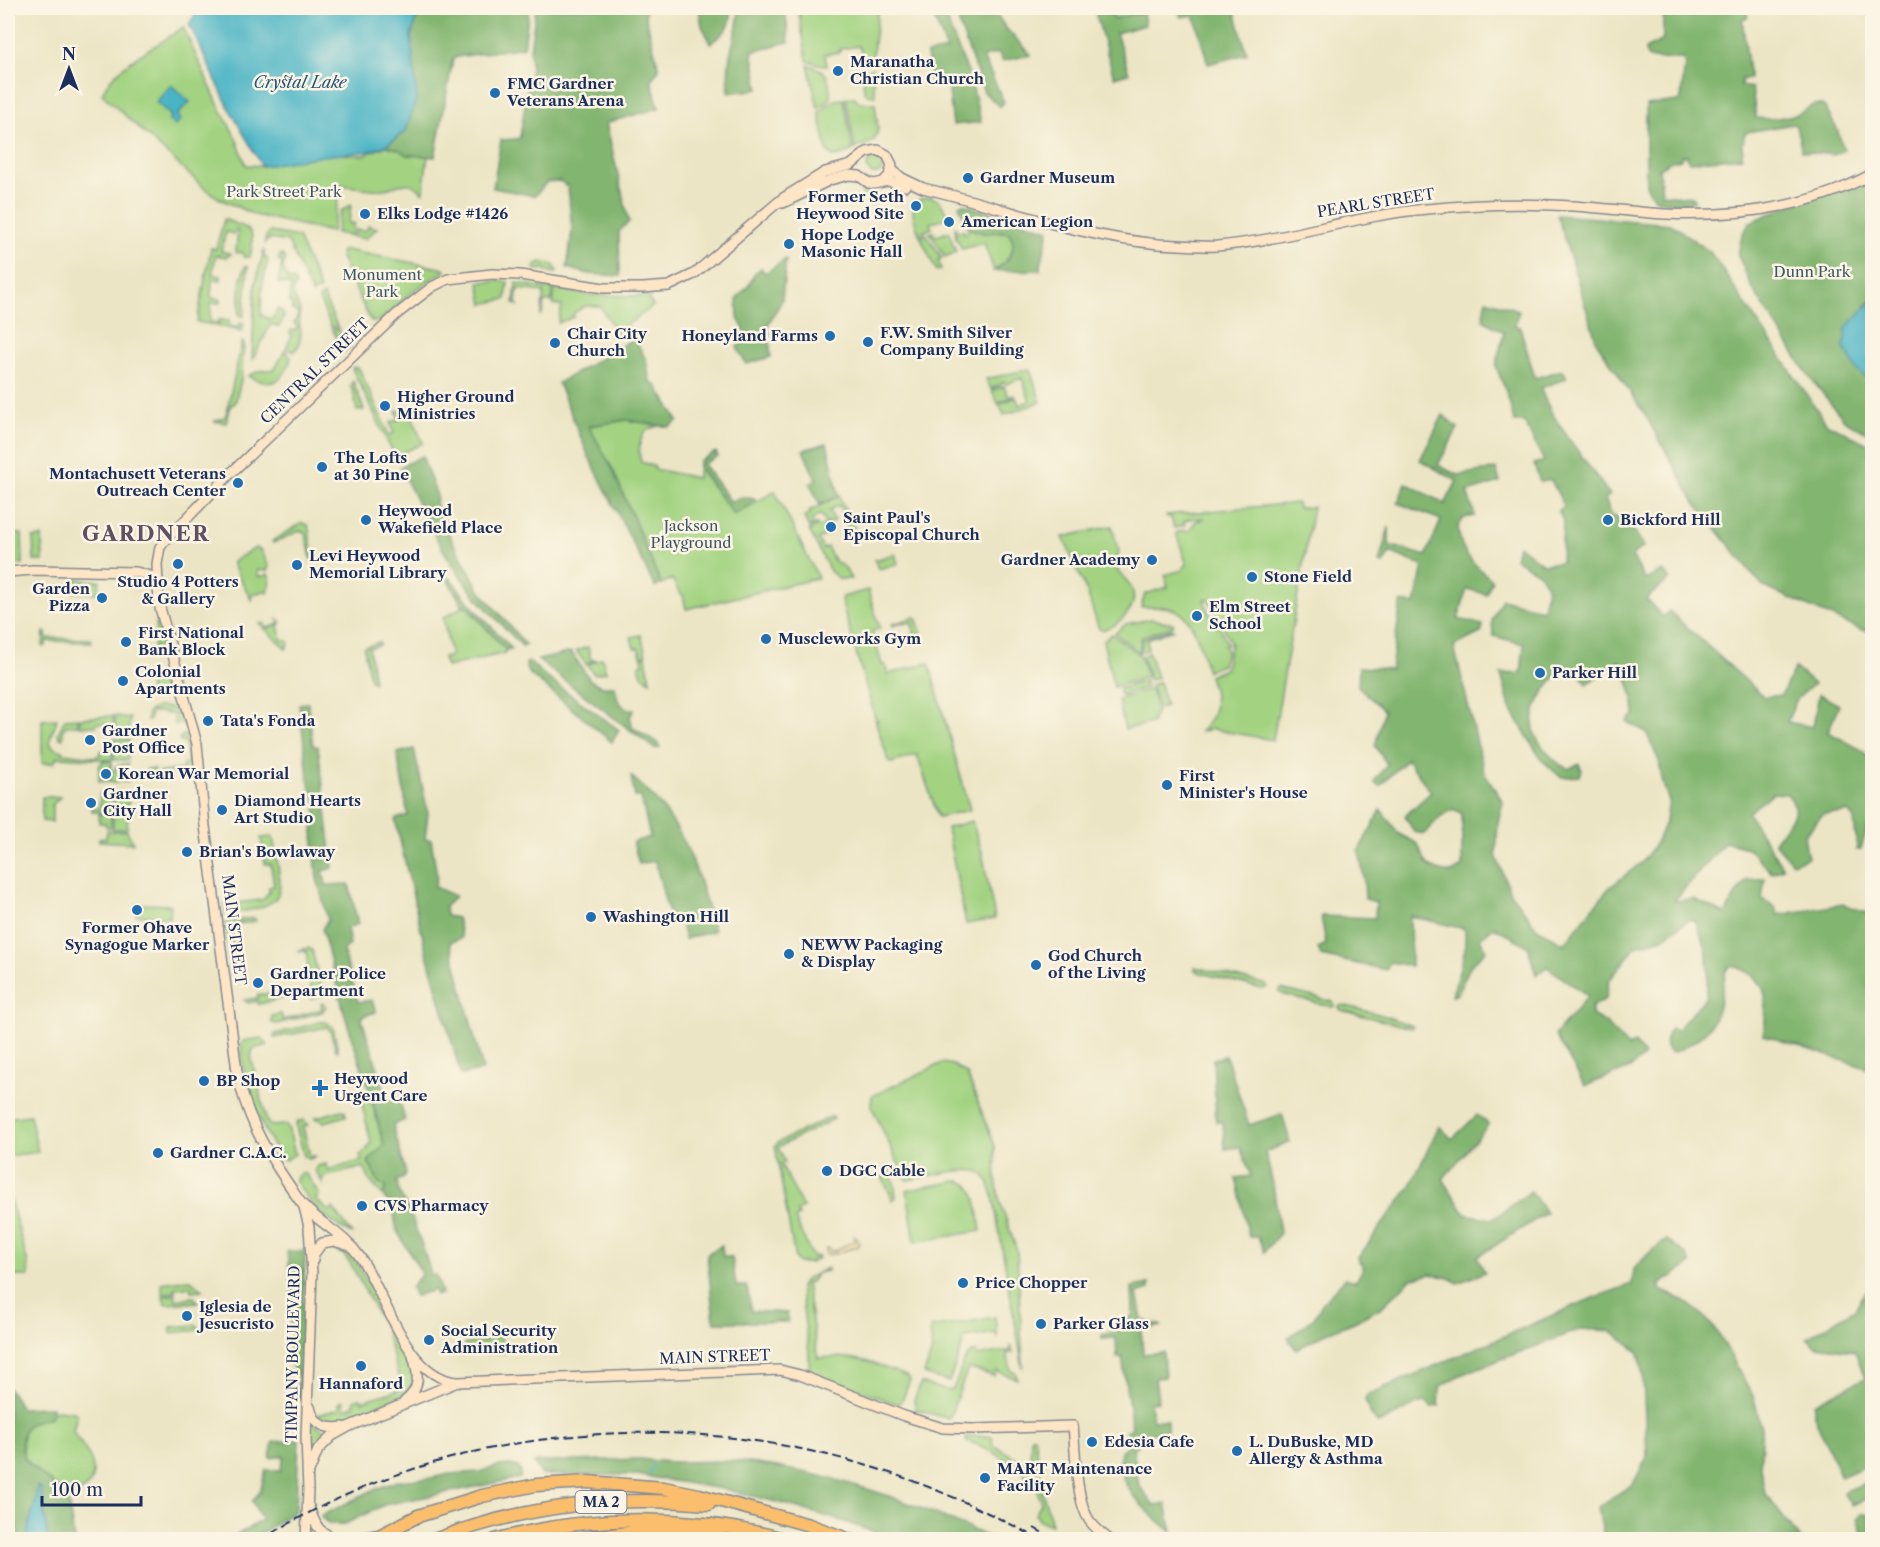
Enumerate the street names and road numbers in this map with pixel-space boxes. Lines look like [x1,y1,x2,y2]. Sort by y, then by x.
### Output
street label: PEARL STREET [1316,184,1437,221]
street label: CENTRAL STREET [256,313,374,428]
street label: MAIN STREET [218,874,251,987]
street label: TIMPANY BOULEVARD [281,1265,304,1443]
street label: MAIN STREET [659,1345,772,1368]
road number: MA 2 [576,1491,626,1513]

